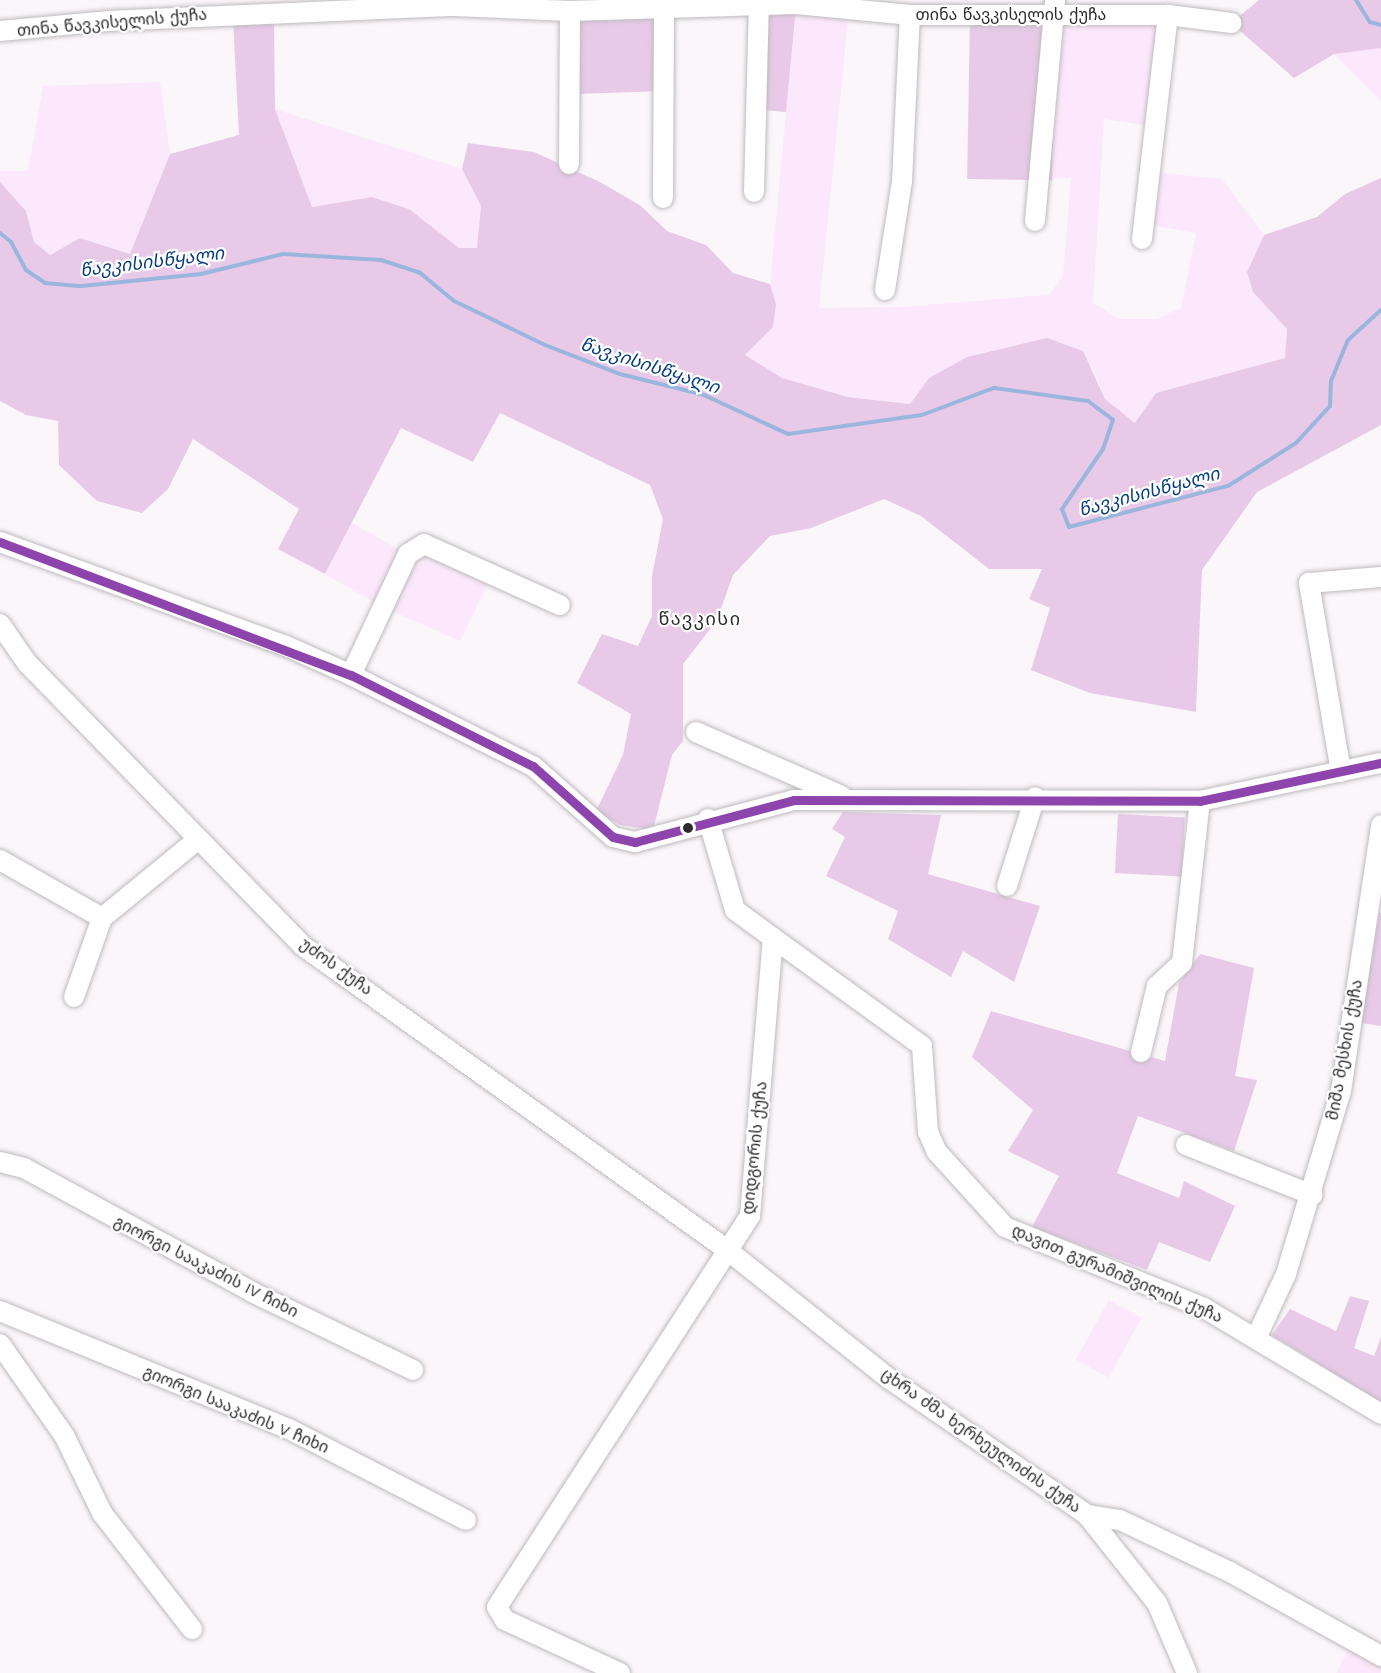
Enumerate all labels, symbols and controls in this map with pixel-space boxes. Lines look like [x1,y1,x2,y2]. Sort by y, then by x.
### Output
street label: თინა წავკისელის ქუჩა [16,5,208,41]
street label: თინა წავკისელის ქუჩა [916,5,1106,25]
water label: წავკისისწყალი [79,242,225,282]
water label: წავკისისწყალი [578,333,722,399]
water label: წავკისისწყალი [1076,463,1222,521]
district label: წავკისი [658,608,742,630]
unlabelled marker [682,822,694,834]
street label: უძოს ქუჩა [296,934,376,1000]
street label: მიშა მესხის ქუჩა [1323,978,1367,1122]
street label: დიდგორის ქუჩა [738,1081,772,1215]
street label: გიორგი სააკაძის IV ჩიხი [110,1212,302,1322]
street label: დავით გურამიშვილის ქუჩა [1009,1221,1225,1327]
street label: გიორგი სააკაძის V ჩიხი [140,1362,332,1458]
street label: ცხრა ძმა ხერხეულიძის ქუჩა [878,1365,1084,1517]

